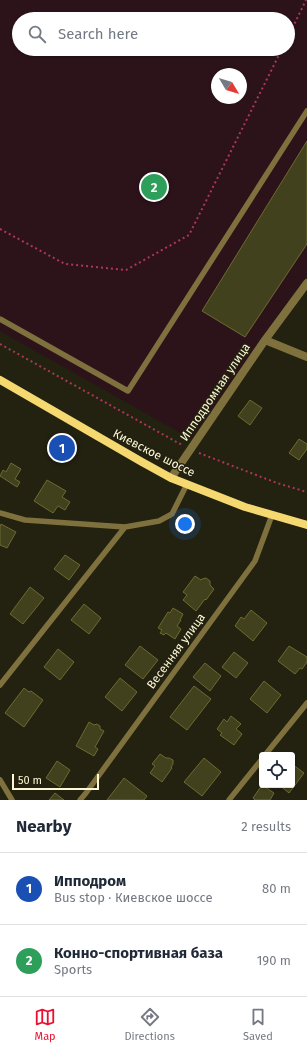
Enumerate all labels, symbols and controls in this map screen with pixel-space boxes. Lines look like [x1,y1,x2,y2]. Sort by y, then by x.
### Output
search box [12,12,295,56]
icon: search [26,23,48,45]
text: Search here [58,25,138,43]
north arrow [211,68,247,104]
pin: 2 [141,172,167,202]
street label: Ипподромная улица [177,340,253,444]
street label: Киевское шоссе [111,426,197,480]
pin: 1 [49,433,75,463]
your location [175,514,195,534]
street label: Весенняя улица [144,610,208,692]
map controls [259,752,295,788]
button: locate [259,752,295,788]
scale bar [12,772,99,791]
text: 50 m [18,774,42,787]
text: Nearby [16,816,71,837]
text: 2 results [241,819,291,834]
text: Ипподром [54,872,126,890]
text: 1 [26,881,32,896]
text: 80 m [262,881,291,896]
text: Bus stop · Киевское шоссе [54,890,213,905]
text: Конно-спортивная база [54,944,223,962]
text: 2 [26,953,32,968]
text: 190 m [257,953,291,968]
text: Sports [54,962,92,977]
tab: Map [34,1006,56,1043]
tab: Directions [124,1006,175,1043]
tab: Saved [243,1006,273,1043]

